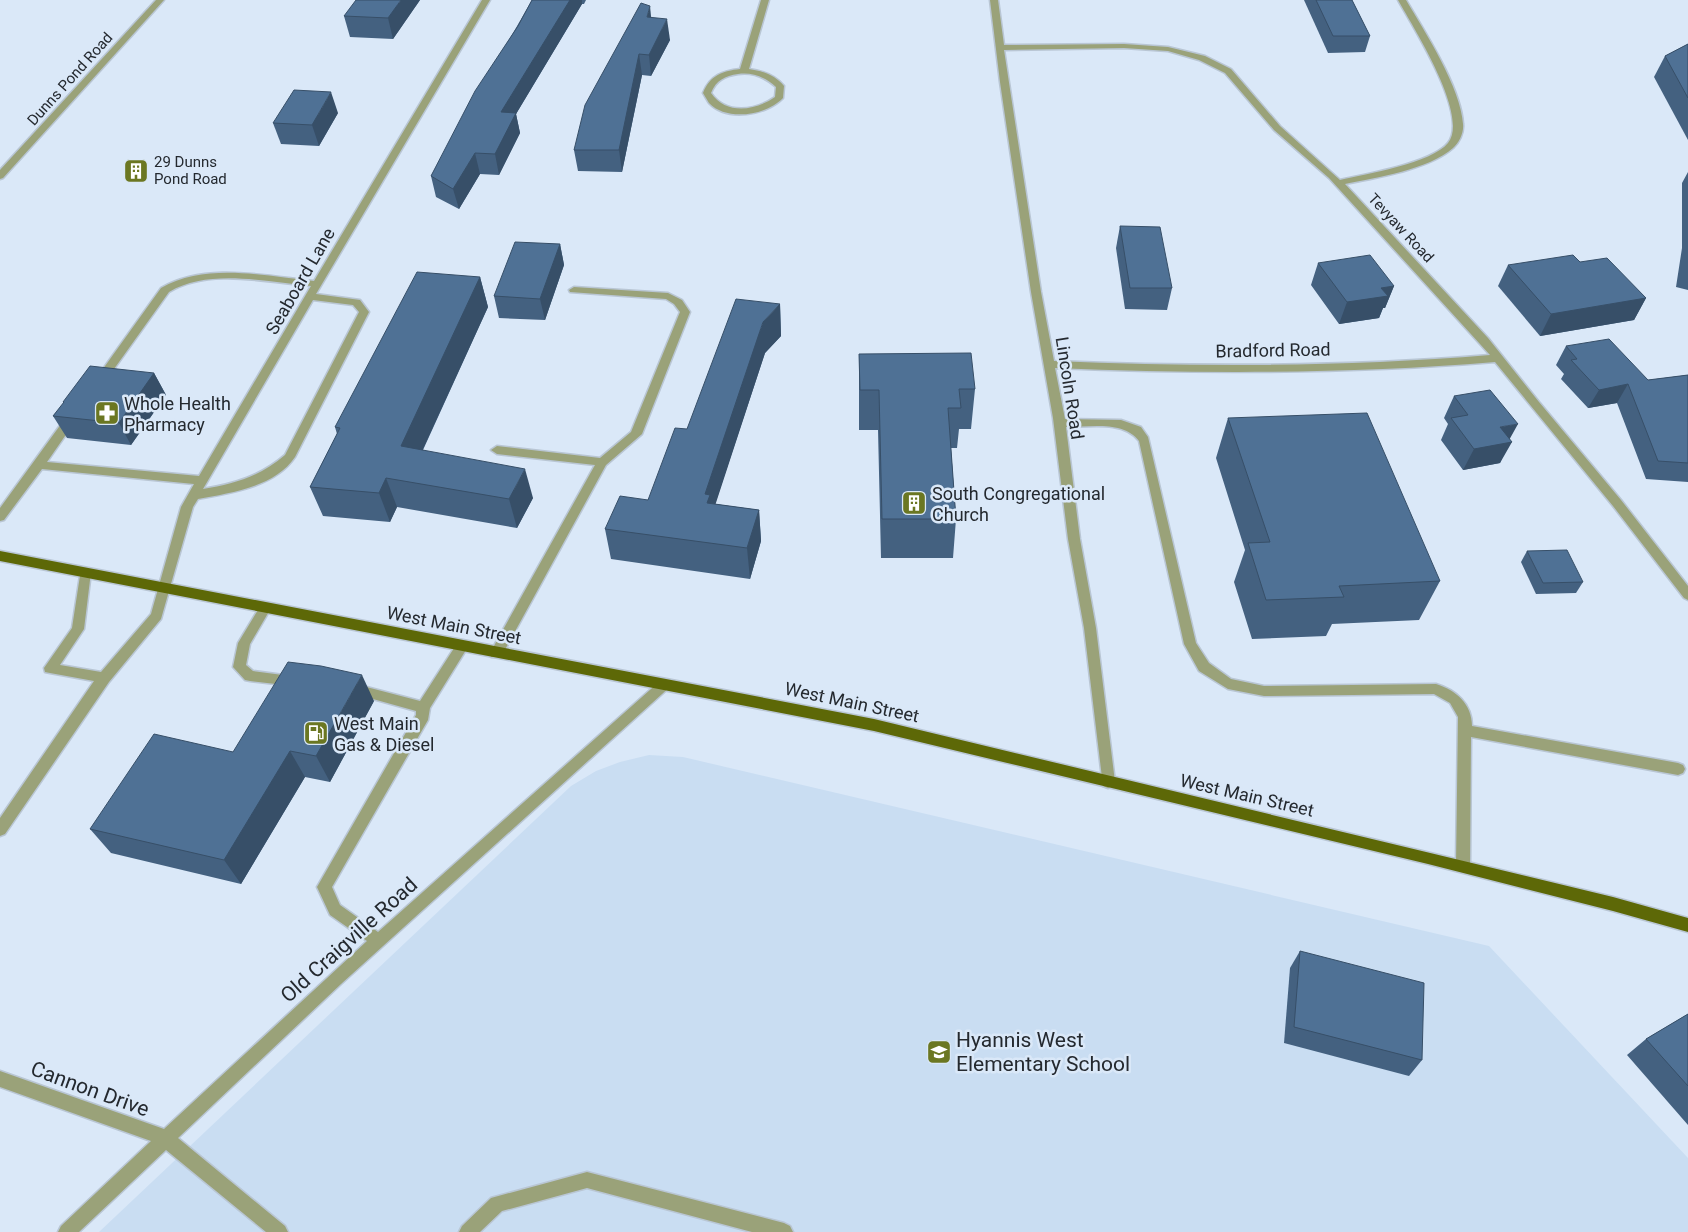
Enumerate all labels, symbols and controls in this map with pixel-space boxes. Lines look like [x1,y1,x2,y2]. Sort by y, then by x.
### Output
street label: Dunns Pond Road [24,29,116,129]
place label: 29 Dunns Pond Road [154,153,227,188]
building icon: 29 Dunns Pond Road [123,158,149,184]
street label: Tevyaw Road [1364,190,1438,266]
street label: Seaboard Lane [261,224,339,338]
street label: Lincoln Road [1052,335,1088,441]
street label: Bradford Road [1215,338,1331,362]
place label: Whole Health Pharmacy [124,393,231,435]
pharmacy icon: Whole Health Pharmacy [94,400,120,426]
place label: South Congregational Church [932,483,1105,525]
building icon: South Congregational Church [901,490,927,516]
street label: West Main Street [385,602,523,648]
street label: West Main Street [783,678,921,726]
place label: West Main Gas & Diesel [334,713,434,755]
fuel station icon: West Main Gas & Diesel [303,720,329,746]
street label: West Main Street [1178,769,1316,821]
street label: Old Craigville Road [276,872,422,1008]
place label: Hyannis West Elementary School [956,1028,1130,1076]
school or university icon: Hyannis West Elementary School [926,1039,952,1065]
street label: Cannon Drive [28,1056,152,1122]

